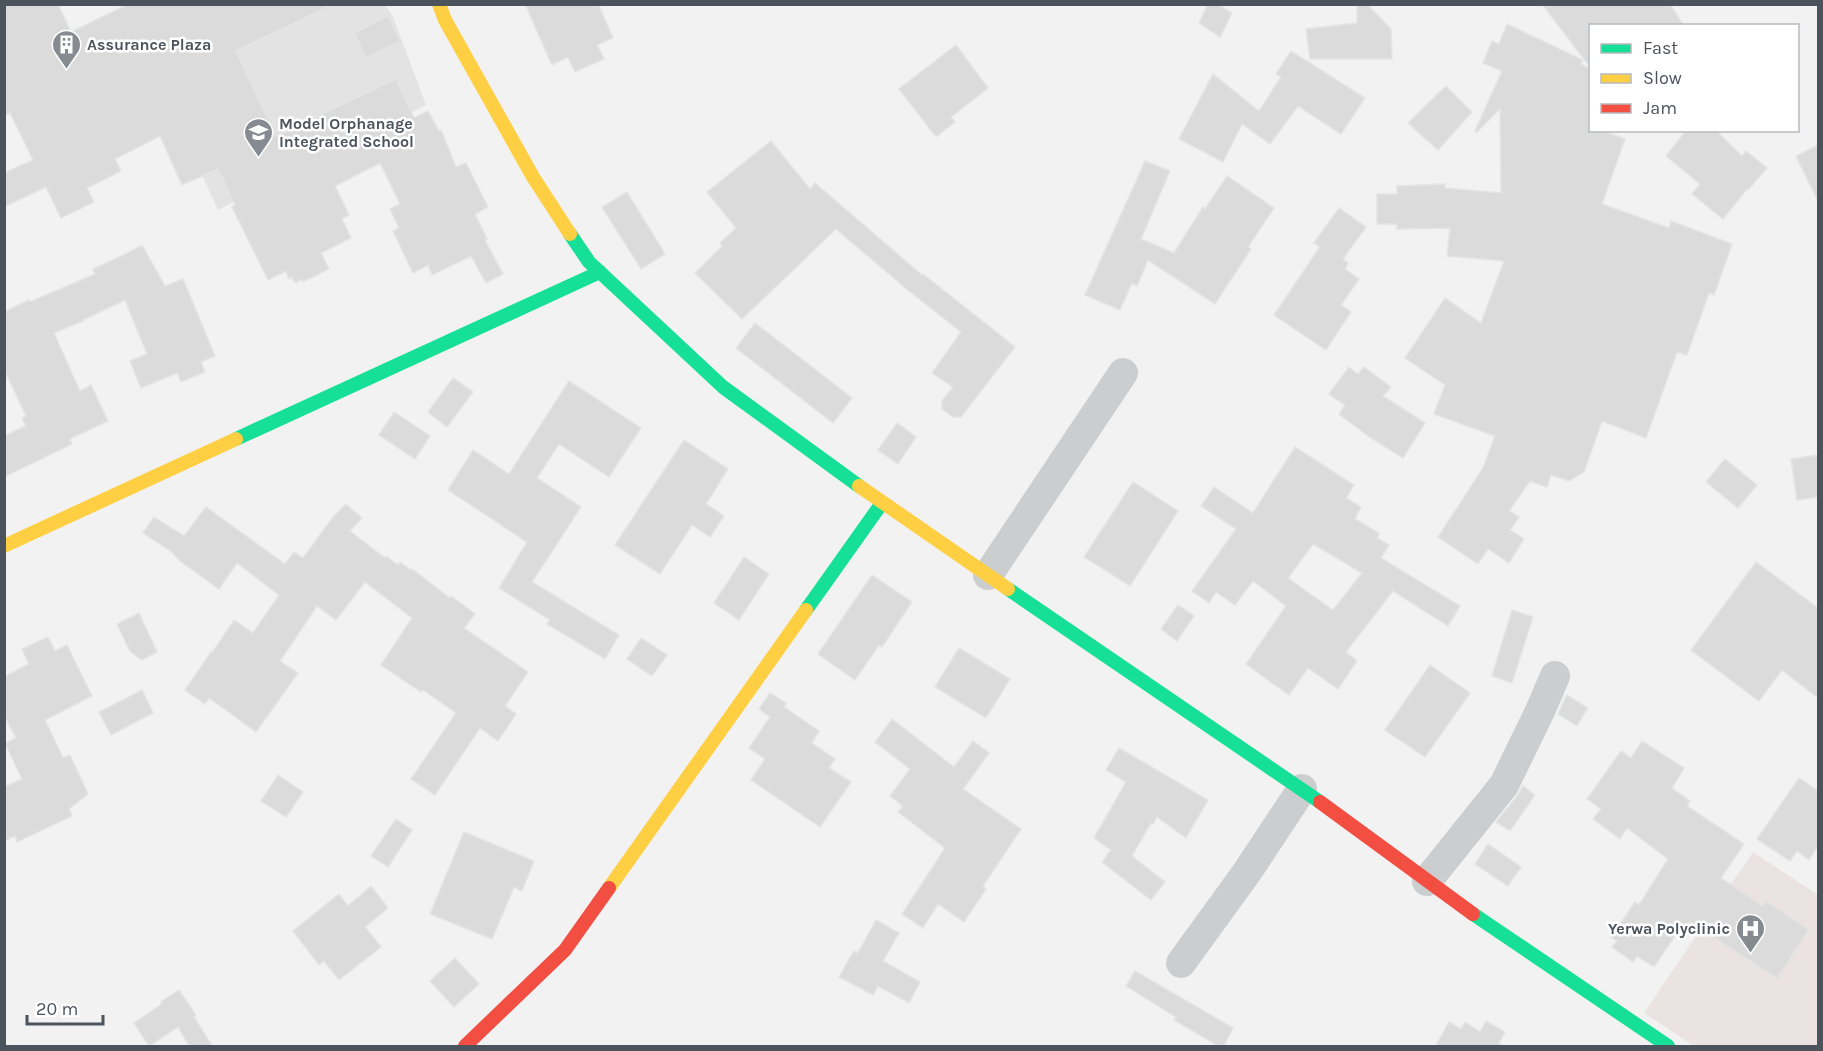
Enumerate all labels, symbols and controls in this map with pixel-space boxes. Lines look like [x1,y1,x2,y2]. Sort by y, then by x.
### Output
legend [1589,24,1799,132]
building icon: Assurance Plaza [50,28,82,70]
place label: Assurance Plaza [87,35,211,54]
text: Fast [1643,37,1678,59]
text: Slow [1643,67,1682,89]
text: Jam [1643,97,1677,119]
place label: Model Orphanage Integrated School [279,114,414,151]
school or university icon: Model Orphanage Integrated School [242,116,274,158]
hospital icon: Yerwa Polyclinic [1735,912,1767,954]
place label: Yerwa Polyclinic [1608,919,1730,938]
scale bar [27,988,104,1026]
text: 20 m [36,998,78,1020]

